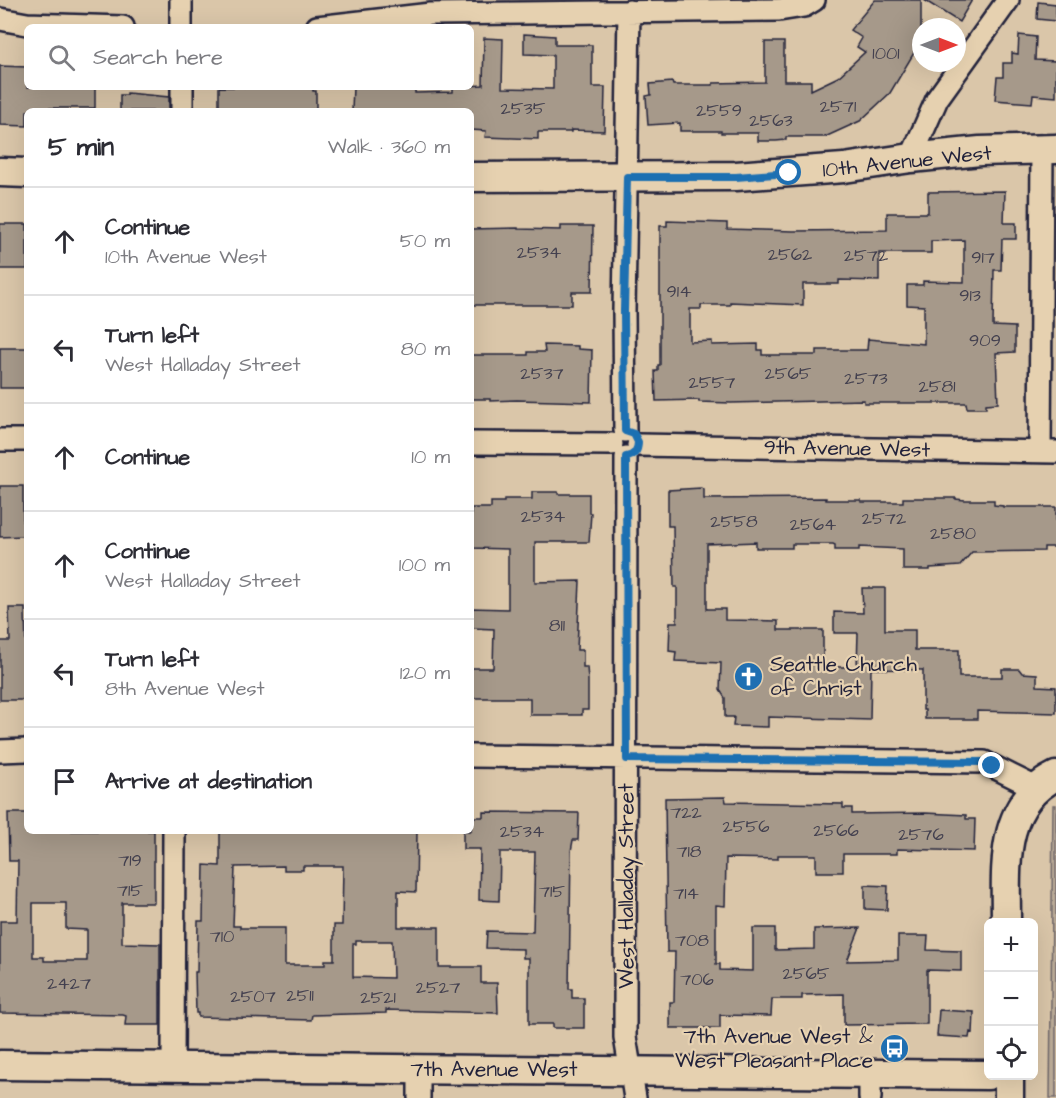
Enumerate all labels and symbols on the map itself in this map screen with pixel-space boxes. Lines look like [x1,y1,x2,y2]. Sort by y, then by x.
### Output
north arrow [912,18,966,72]
house number: 1001 [872,41,900,66]
house number: 2571 [820,94,856,119]
house number: 2535 [501,96,546,121]
house number: 2559 [696,98,742,123]
house number: 2563 [749,108,793,133]
street label: 10th Avenue West [821,138,994,185]
route start [775,159,801,185]
house number: 2534 [517,240,561,265]
house number: 2562 [768,242,813,267]
house number: 2572 [844,243,889,268]
house number: 917 [971,245,995,270]
house number: 914 [667,279,691,304]
house number: 913 [959,283,981,308]
house number: 909 [969,328,1001,353]
house number: 2537 [520,361,564,386]
house number: 2565 [764,361,812,386]
house number: 2573 [844,366,888,391]
house number: 2557 [689,370,735,395]
house number: 2581 [918,374,956,399]
street label: 9th Avenue West [764,433,931,464]
house number: 2534 [521,504,565,529]
house number: 2572 [862,506,907,531]
house number: 2558 [710,509,758,534]
house number: 2564 [790,512,836,537]
house number: 2580 [930,521,976,546]
house number: 811 [549,613,565,638]
place label: Seattle Church of Christ [770,650,917,703]
church icon: Seattle Church of Christ [733,660,765,692]
route end [978,752,1004,778]
street label: West Halladay Street [612,783,643,989]
house number: 722 [670,800,703,825]
house number: 2556 [722,814,770,839]
house number: 2566 [813,818,859,843]
house number: 2534 [500,819,544,844]
house number: 2576 [898,822,944,847]
house number: 718 [676,839,702,864]
house number: 719 [118,848,142,873]
house number: 715 [117,878,143,903]
house number: 715 [539,879,565,904]
house number: 714 [673,881,699,906]
house number: 710 [210,924,234,949]
house number: 708 [675,928,709,953]
house number: 2565 [782,961,830,986]
house number: 706 [680,967,714,992]
house number: 2427 [47,971,91,996]
house number: 2527 [416,975,460,1000]
house number: 2511 [286,983,314,1008]
house number: 2507 [230,984,276,1009]
house number: 2521 [360,985,396,1010]
place label: 7th Avenue West & West Pleasant Place [675,1022,873,1075]
bus stop icon: 7th Avenue West & West Pleasant Place [878,1032,910,1064]
street label: 7th Avenue West [411,1055,578,1084]

